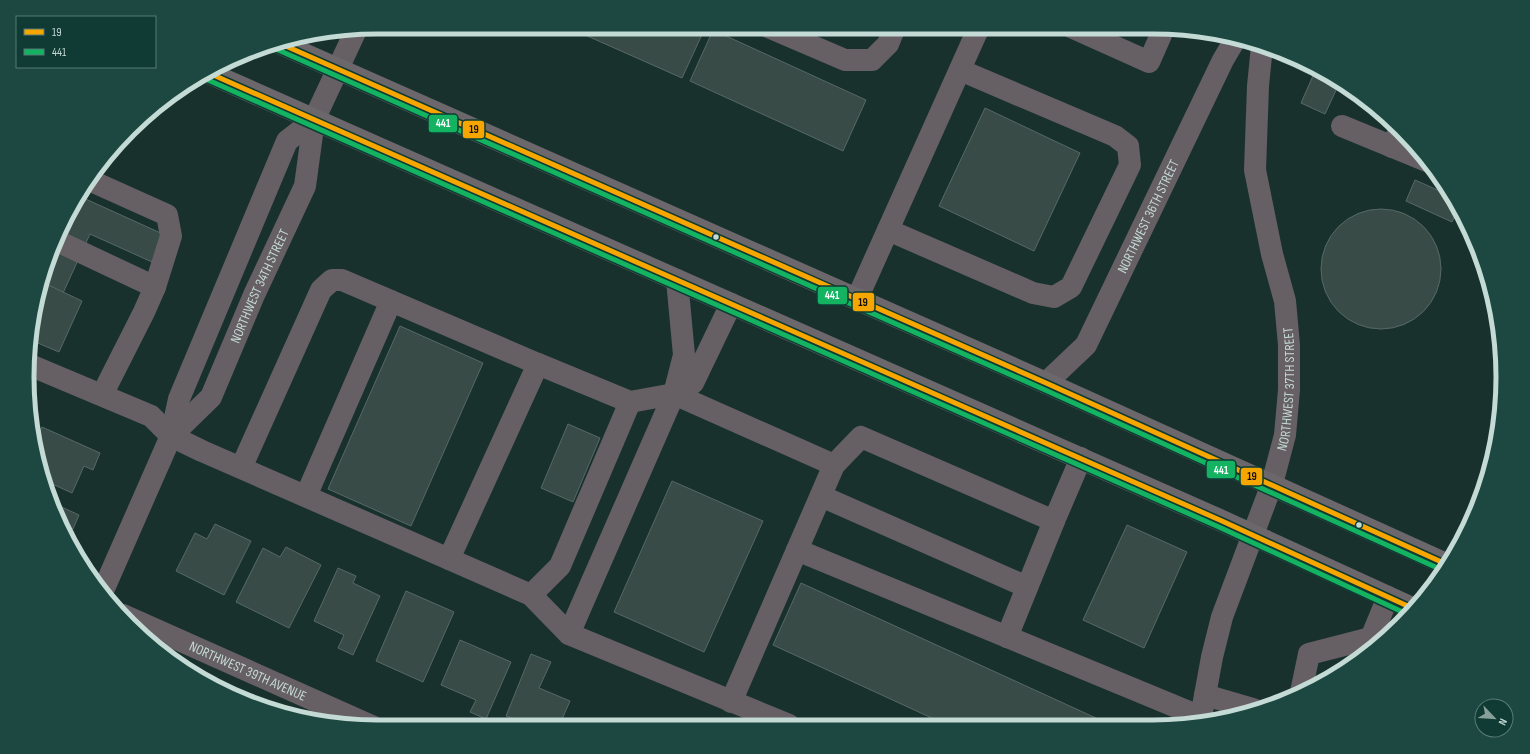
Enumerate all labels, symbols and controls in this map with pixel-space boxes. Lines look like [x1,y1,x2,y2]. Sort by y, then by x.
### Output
legend [16,16,156,68]
text: 19 [52,25,62,40]
text: 441 [52,45,67,60]
line badge: 441 [428,114,458,133]
text: 441 [436,117,451,130]
line badge: 19 [462,120,485,139]
text: 19 [469,123,479,136]
street label: NORTHWEST 36TH STREET [1113,156,1183,276]
street label: NORTHWEST 34TH STREET [226,226,292,345]
unlabelled marker [711,232,721,242]
line badge: 441 [817,286,848,305]
text: 441 [825,289,840,302]
line badge: 19 [852,292,875,312]
text: 19 [858,296,868,309]
street label: NORTHWEST 37TH STREET [1273,326,1298,453]
line badge: 441 [1206,460,1236,479]
text: 441 [1214,464,1229,477]
line badge: 19 [1240,467,1263,486]
text: 19 [1247,470,1257,483]
unlabelled marker [1354,520,1364,530]
street label: NORTHWEST 39TH AVENUE [187,637,310,704]
north arrow [1474,698,1514,738]
text: N [1495,717,1510,728]

